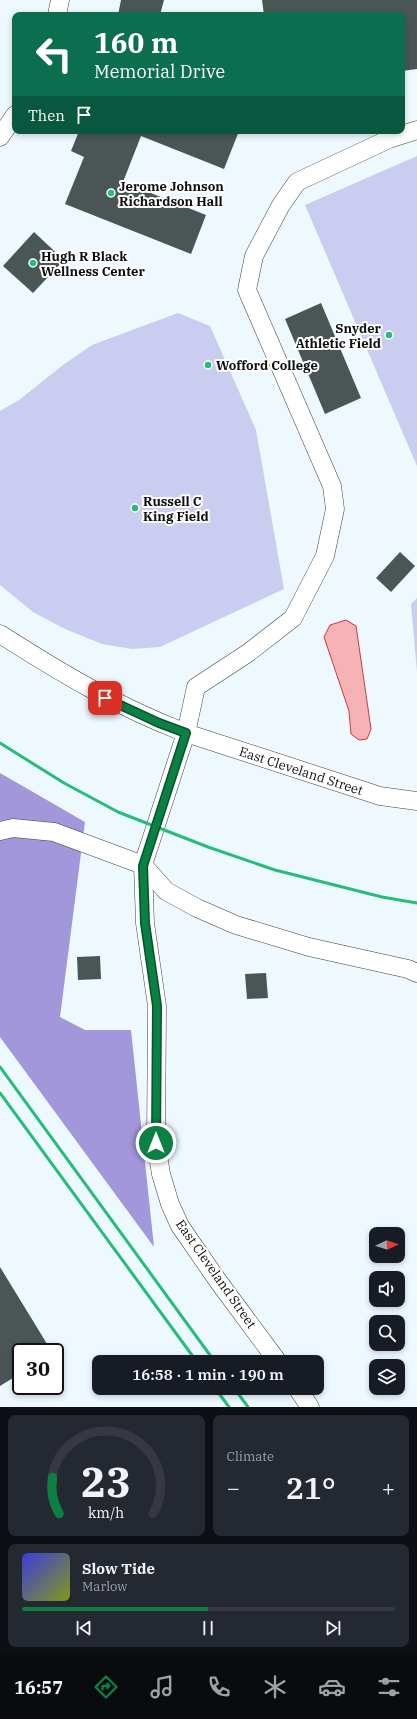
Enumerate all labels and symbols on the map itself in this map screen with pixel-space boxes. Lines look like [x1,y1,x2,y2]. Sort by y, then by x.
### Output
place label: Jerome Johnson Richardson Hall [119,178,224,210]
marker: Jerome Johnson Richardson Hall [106,188,116,198]
place label: Hugh R Black Wellness Center [41,248,145,280]
marker: Hugh R Black Wellness Center [28,258,38,268]
place label: Snyder Athletic Field [296,320,382,352]
marker: Snyder Athletic Field [384,330,394,340]
place label: Wofford College [216,357,318,374]
marker: Wofford College [203,360,213,370]
place label: Russell C King Field [143,493,209,525]
marker: Russell C King Field [130,503,140,513]
pin [88,681,122,715]
street label: East Cleveland Street [237,743,365,799]
position arrow [135,1122,177,1164]
street label: East Cleveland Street [172,1216,260,1332]
north arrow [369,1227,405,1263]
speed limit sign: 30 [12,1343,64,1395]

